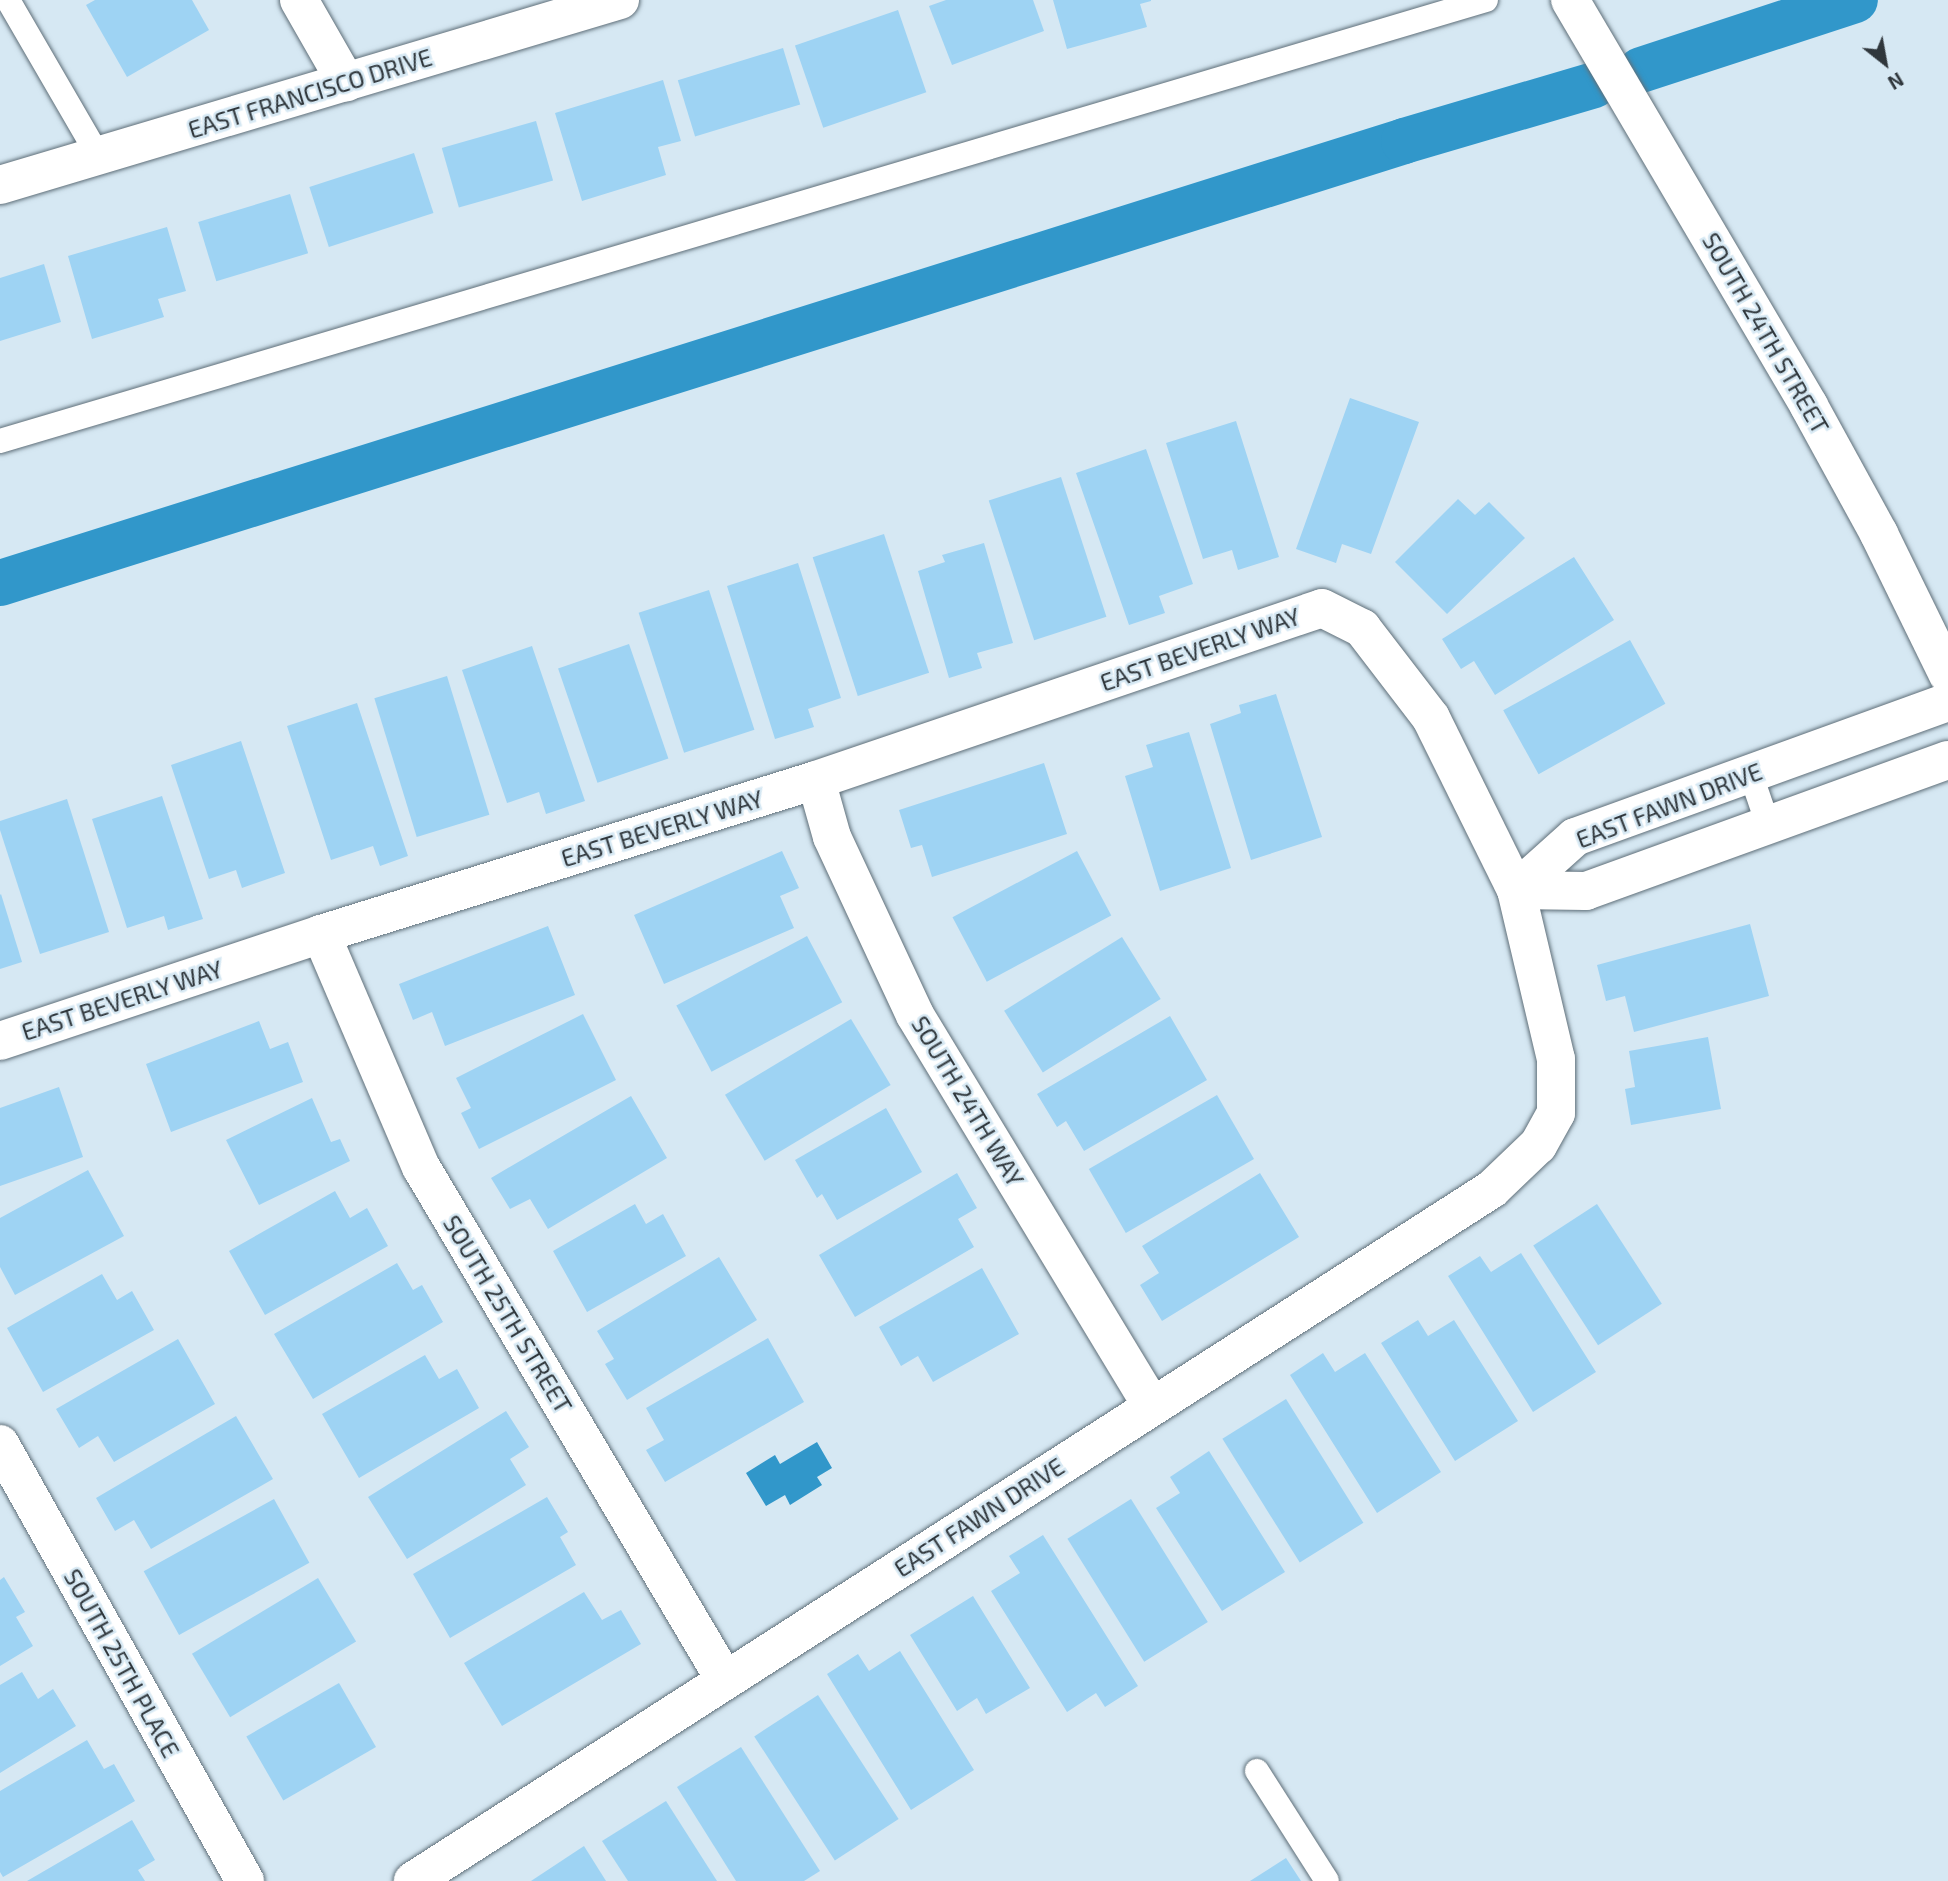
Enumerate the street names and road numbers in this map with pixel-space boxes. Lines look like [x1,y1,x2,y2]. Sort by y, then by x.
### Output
street label: EAST FRANCISCO DRIVE [184,42,436,144]
street label: SOUTH 24TH STREET [1697,227,1835,439]
street label: EAST BEVERLY WAY [1096,601,1304,697]
street label: EAST FAWN DRIVE [1572,756,1766,854]
street label: EAST BEVERLY WAY [557,783,767,873]
street label: EAST BEVERLY WAY [17,954,227,1046]
street label: SOUTH 24TH WAY [906,1011,1030,1191]
street label: SOUTH 25TH STREET [438,1210,578,1418]
street label: EAST FAWN DRIVE [888,1451,1070,1583]
street label: SOUTH 25TH PLACE [58,1564,186,1762]

